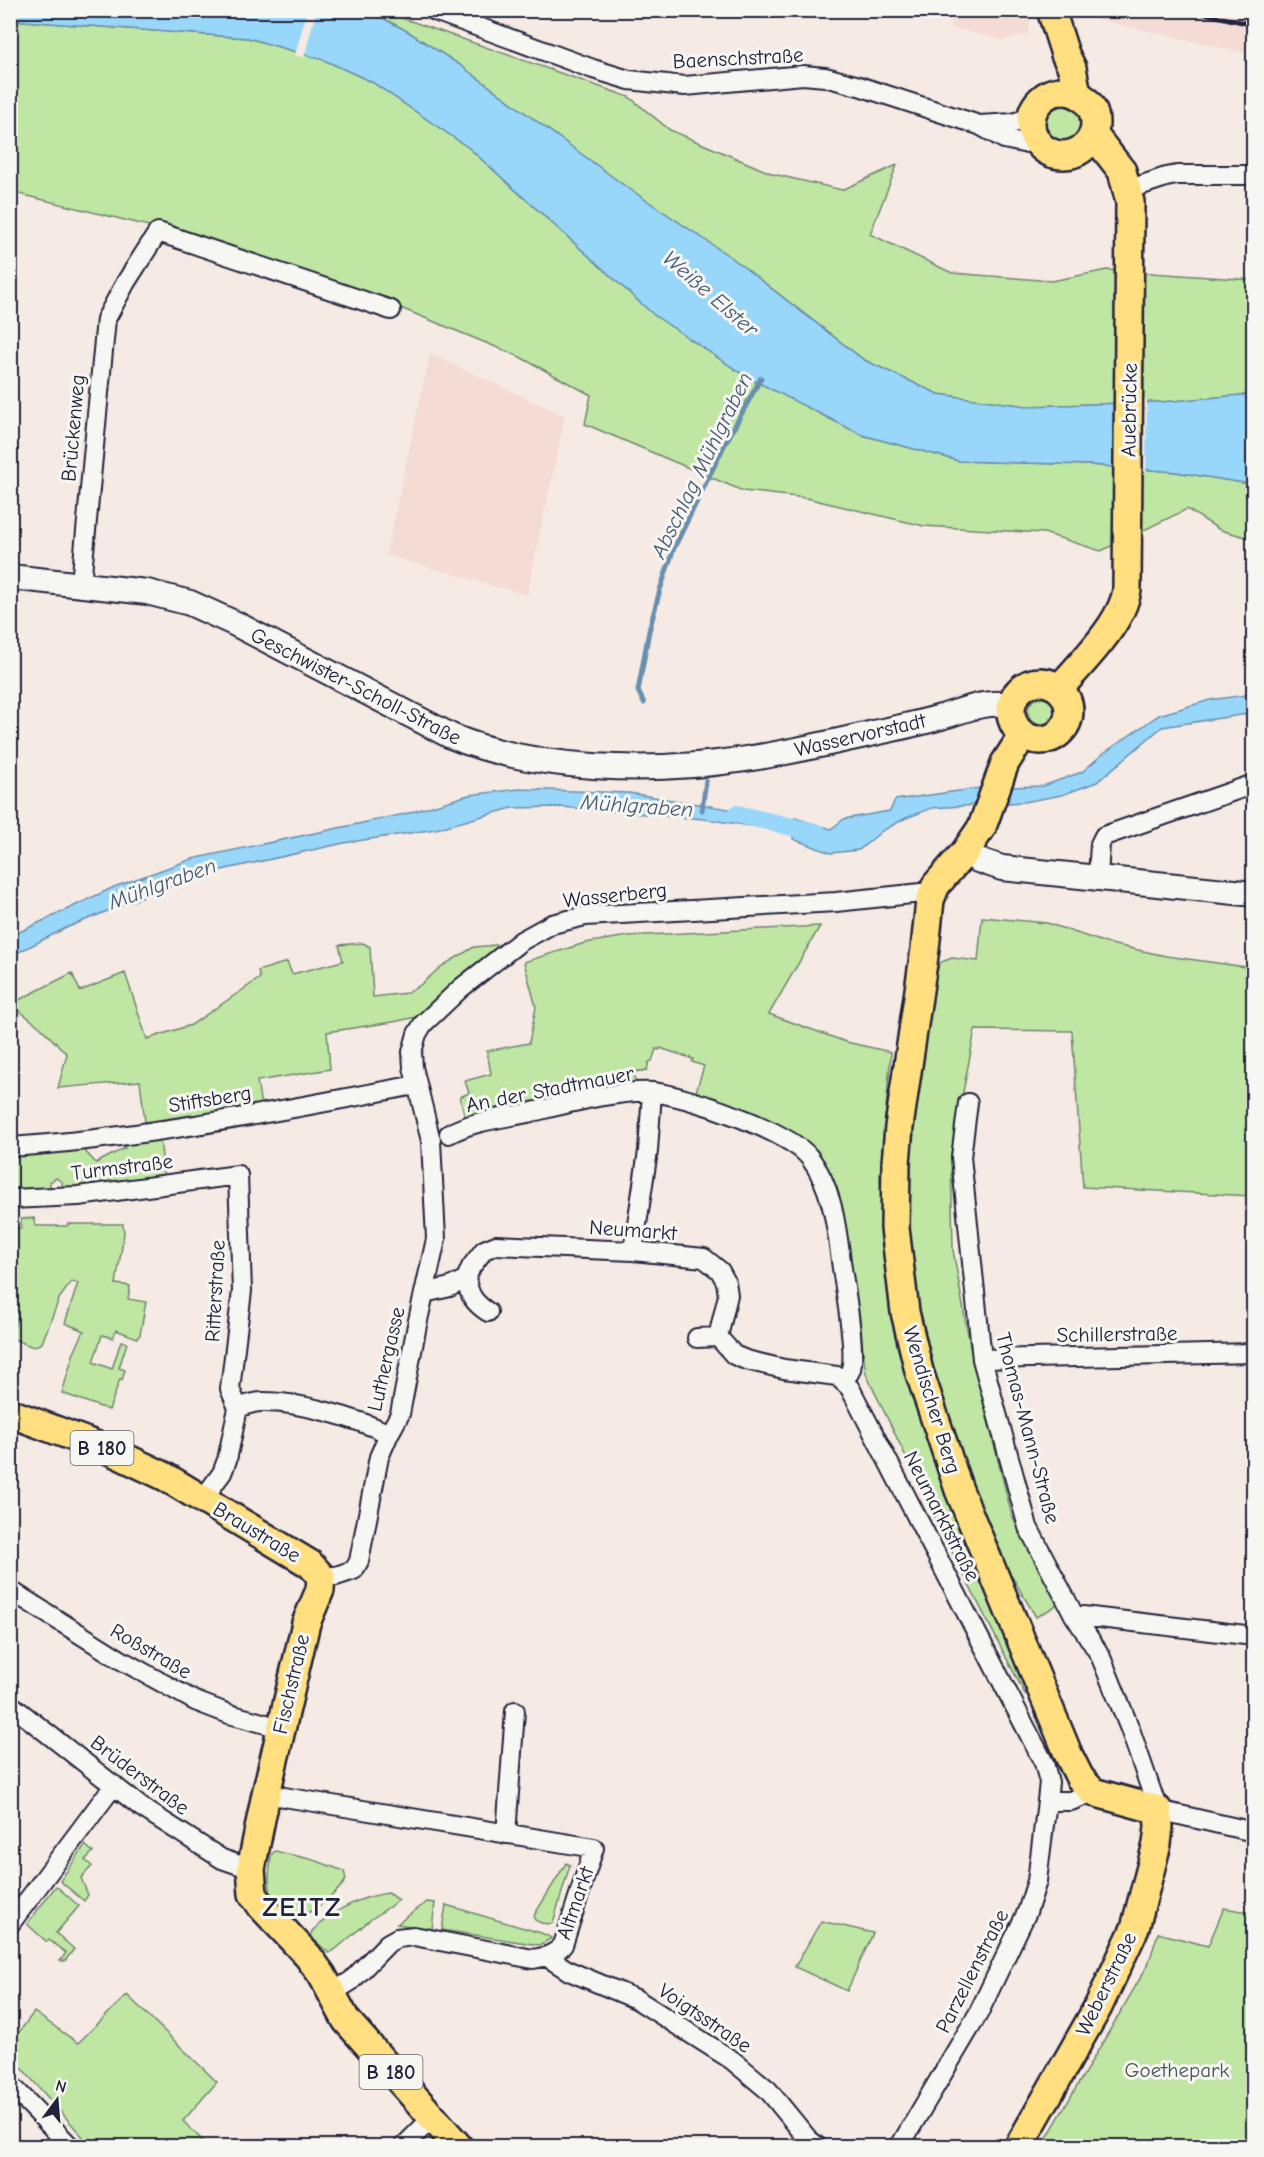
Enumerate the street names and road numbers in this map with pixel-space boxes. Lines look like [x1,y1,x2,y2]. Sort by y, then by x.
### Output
street label: Baenschstraße [672,43,804,73]
street label: Auebrücke [1116,363,1142,457]
street label: Brückenweg [56,373,90,483]
street label: Geschwister-Scholl-Straße [247,622,465,750]
street label: Wasservorstadt [792,708,929,762]
street label: Wasserberg [562,878,668,912]
street label: An der Stadtmauer [464,1061,637,1117]
street label: Stiftsberg [167,1081,253,1117]
street label: Turmstraße [70,1149,174,1185]
street label: Neumarkt [588,1215,679,1245]
street label: Ritterstraße [200,1239,230,1343]
street label: Luthergasse [362,1304,410,1414]
street label: Schillerstraße [1056,1321,1178,1347]
street label: Wendischer Berg [898,1323,966,1477]
street label: Thomas-Mann-Straße [991,1330,1065,1526]
road number: B 180 [70,1431,134,1465]
street label: Neumarktstraße [899,1447,985,1585]
street label: Braustraße [209,1497,305,1567]
street label: Roßstraße [106,1618,196,1684]
street label: Fischstraße [268,1632,314,1736]
street label: Brüderstraße [86,1730,194,1820]
street label: Altmarkt [551,1862,599,1943]
street label: Parzellenstraße [931,1905,1013,2037]
street label: Weberstraße [1071,1928,1141,2040]
street label: Voigtsstraße [654,1978,756,2058]
road number: B 180 [360,2055,422,2089]

